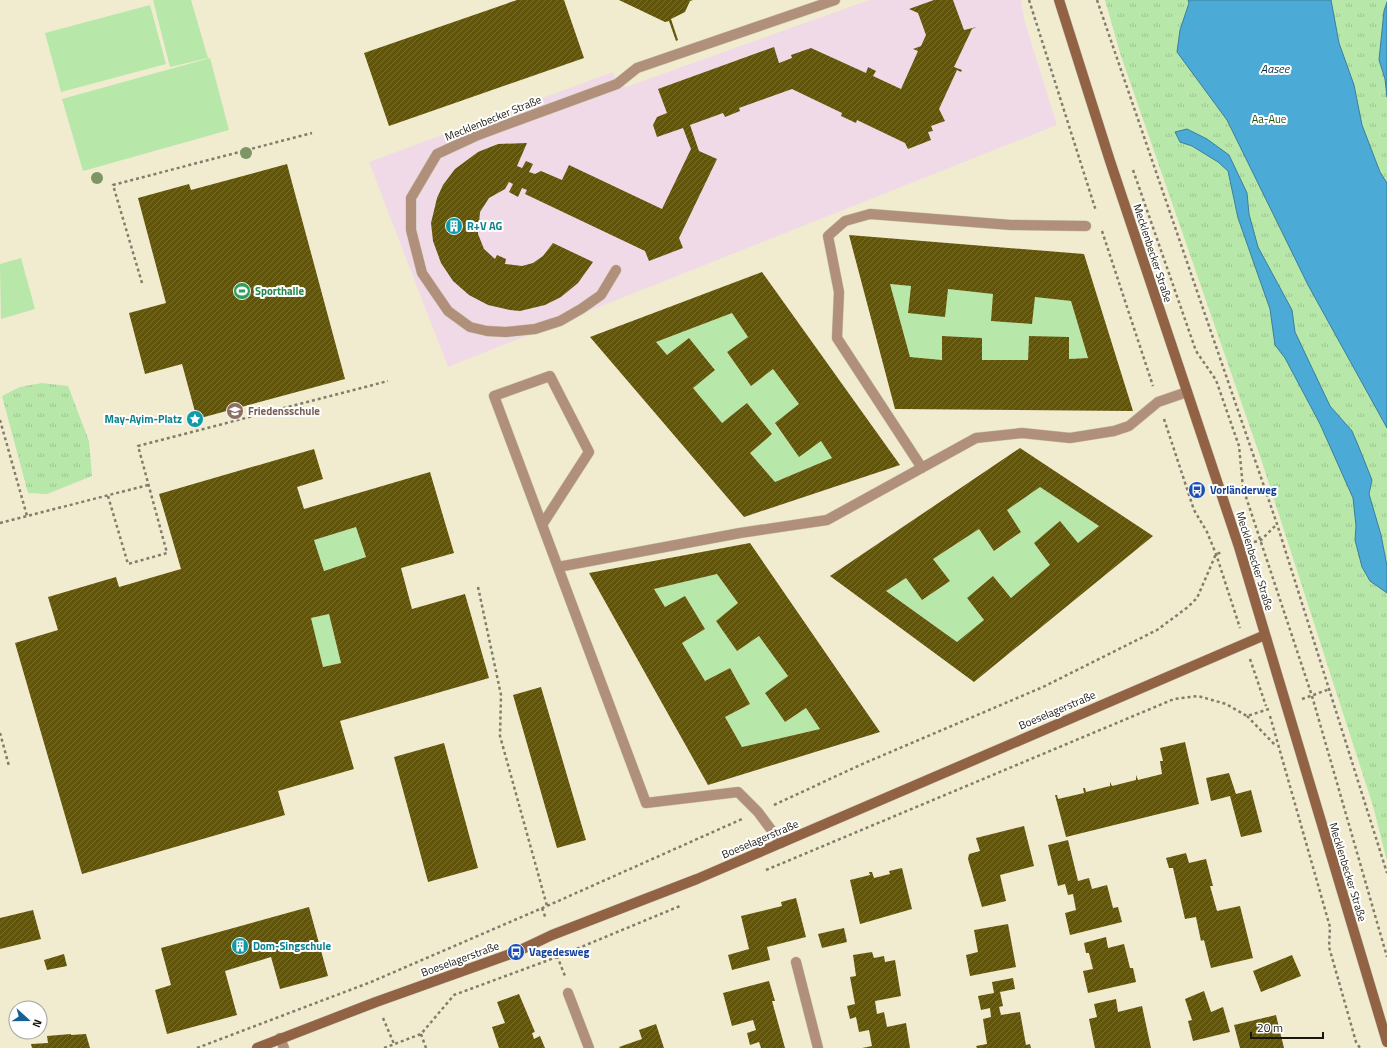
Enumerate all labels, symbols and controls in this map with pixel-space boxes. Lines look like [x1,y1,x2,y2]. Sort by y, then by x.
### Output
water label: Aasee [1261,59,1291,78]
street label: Mecklenbecker Straße [442,91,544,145]
park label: Aa-Aue [1252,111,1287,127]
street label: Mecklenbecker Straße [1130,202,1177,305]
building icon: R+V AG [444,216,464,236]
place label: R+V AG [467,218,503,234]
sports icon: Sporthalle [232,281,252,301]
place label: Sporthalle [255,283,305,299]
school or university icon: Friedensschule [225,401,245,421]
place label: Friedensschule [248,403,320,419]
place icon: May-Ayim-Platz [185,409,205,429]
place label: May-Ayim-Platz [105,411,182,427]
bus stop icon: Vorländerweg [1187,480,1207,500]
place label: Vorländerweg [1210,482,1277,498]
street label: Mecklenbecker Straße [1232,510,1278,613]
street label: Boeselagerstraße [1016,686,1098,733]
street label: Boeselagerstraße [719,815,801,862]
street label: Mecklenbecker Straße [1325,821,1371,924]
building icon: Dom-Singschule [230,936,250,956]
street label: Boeselagerstraße [419,937,502,981]
place label: Dom-Singschule [253,938,331,954]
bus stop icon: Vagedesweg [506,942,526,962]
place label: Vagedesweg [529,944,589,960]
north arrow [8,1000,48,1040]
scale bar [1251,1014,1323,1040]
text: N [29,1017,46,1030]
text: 20 m [1257,1018,1283,1037]

